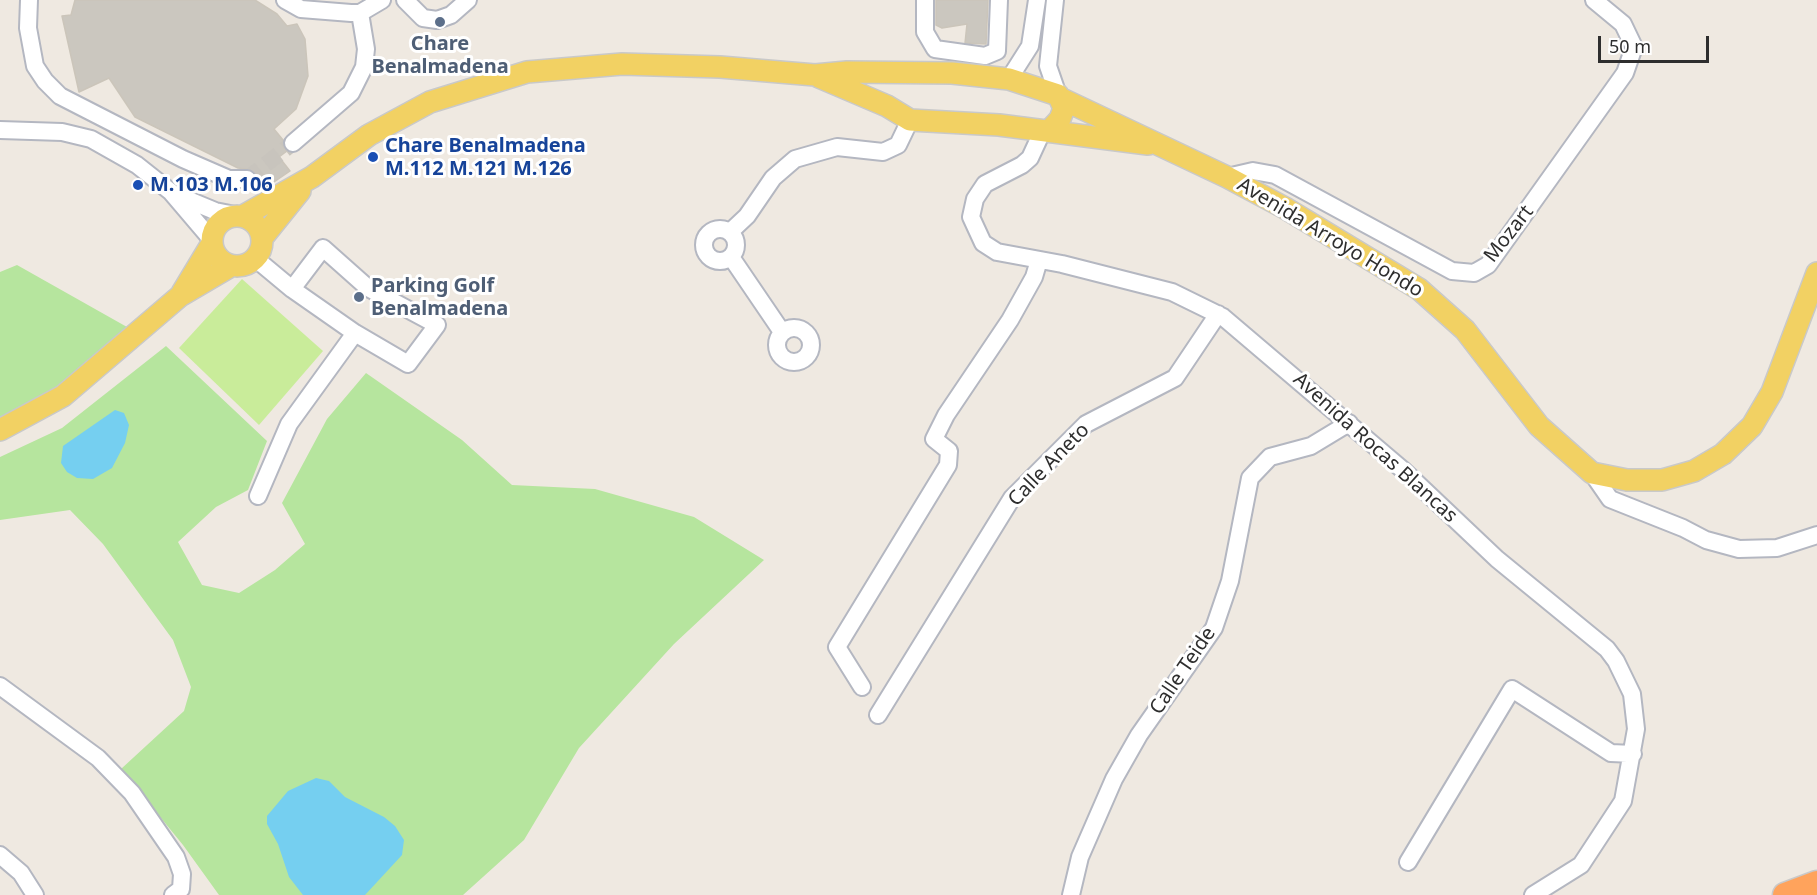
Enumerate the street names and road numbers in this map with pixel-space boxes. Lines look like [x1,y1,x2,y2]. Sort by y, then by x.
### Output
street label: Avenida Arroyo Hondo [1233,173,1427,303]
street label: Mozart [1479,201,1539,267]
street label: Avenida Rocas Blancas [1288,368,1462,528]
street label: Calle Aneto [1003,418,1095,512]
street label: Calle Teide [1145,623,1221,719]

